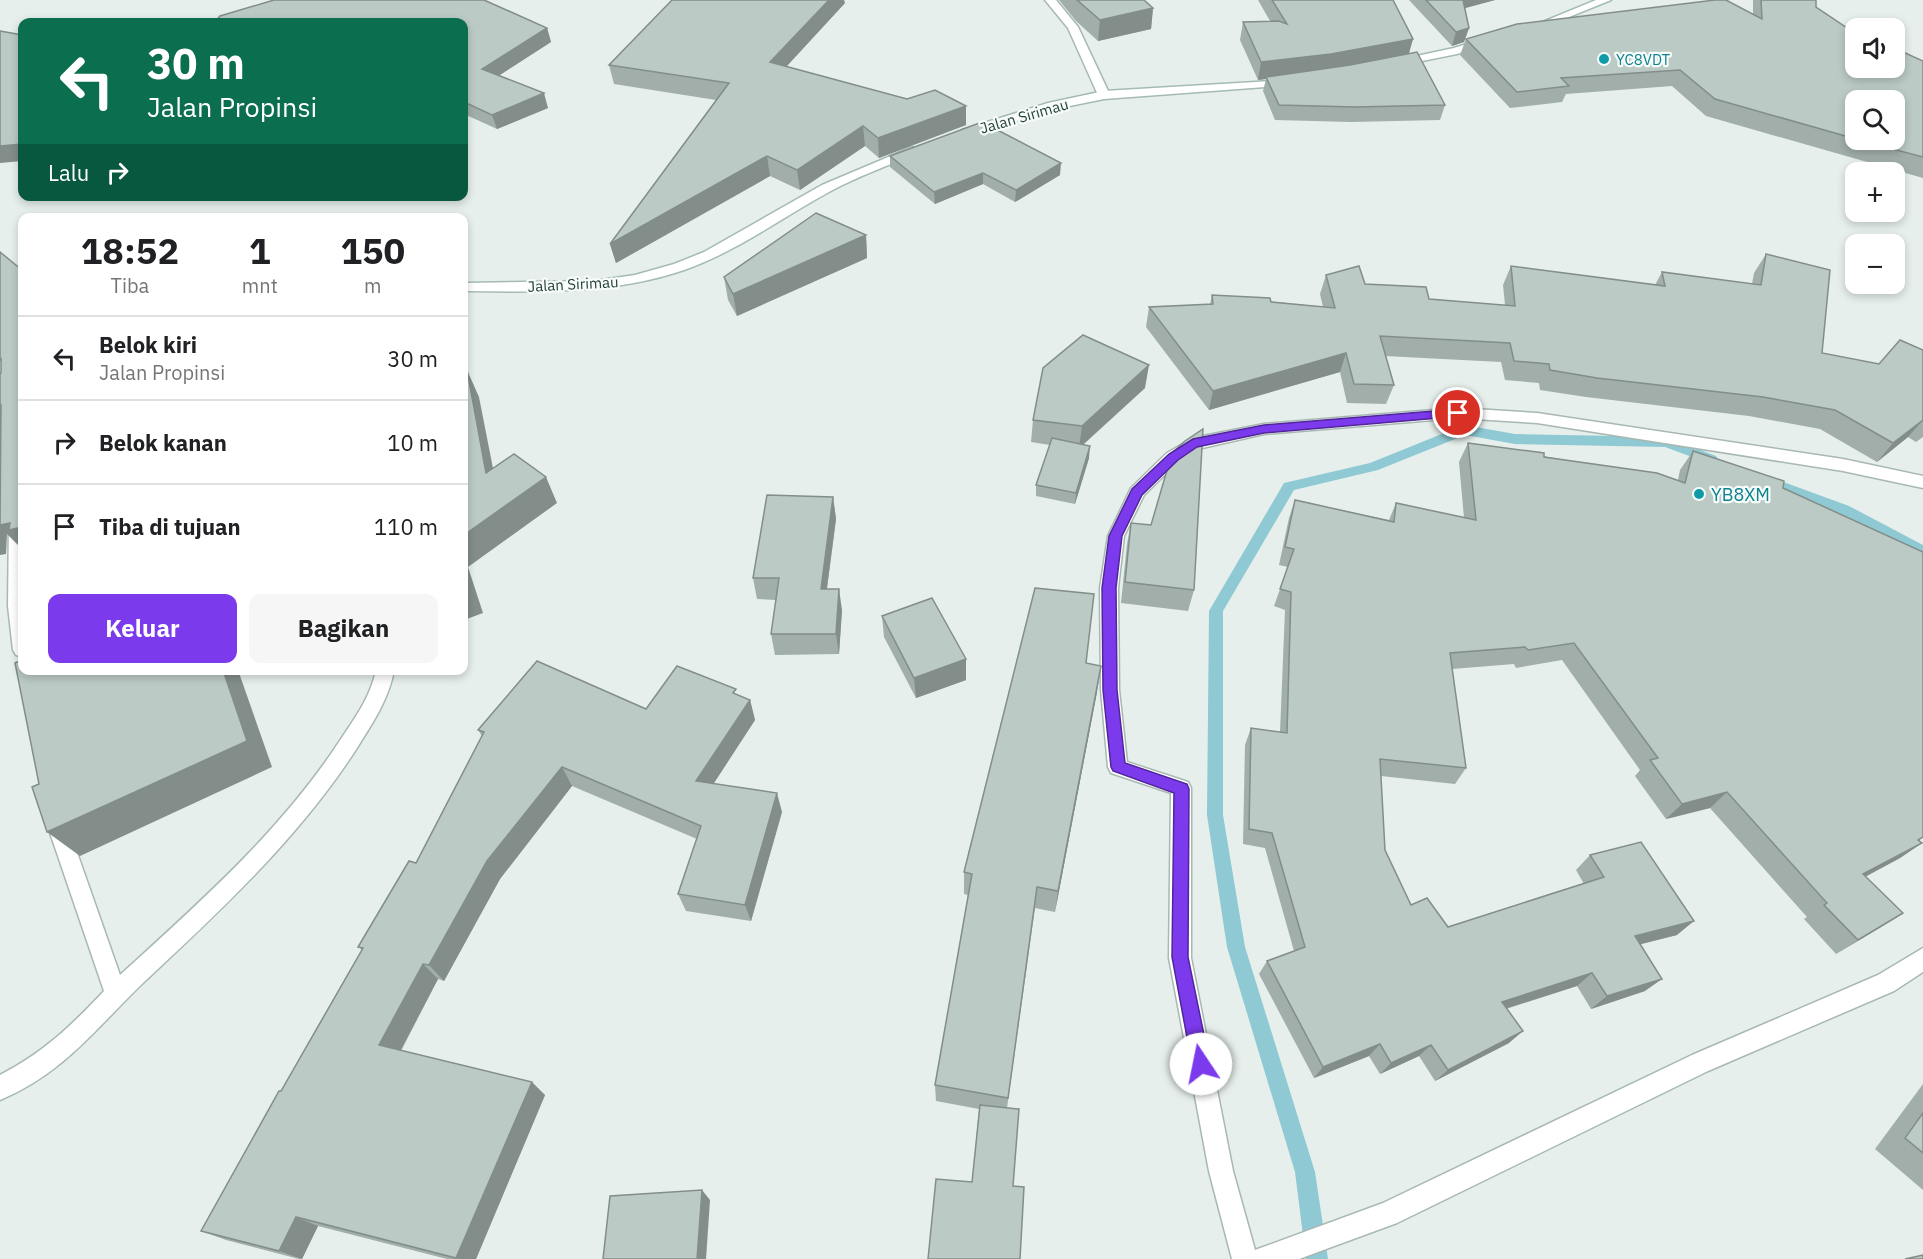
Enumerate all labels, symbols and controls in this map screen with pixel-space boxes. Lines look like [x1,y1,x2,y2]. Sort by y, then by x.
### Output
map controls [1845,18,1905,294]
button: sound [1845,18,1905,78]
text: 30 m [147,36,245,91]
icon: left [48,42,126,120]
place label: YC8VDT [1616,50,1671,69]
marker: YC8VDT [1597,52,1611,66]
text: Jalan Propinsi [147,89,317,124]
button: search [1845,90,1905,150]
street label: Jalan Sirimau [978,94,1070,138]
icon: right [101,156,134,189]
text: Lalu [48,158,89,187]
button: + [1845,162,1905,222]
text: 18:52 [81,227,179,274]
text: 1 [249,227,271,274]
text: 150 [340,227,405,274]
button: − [1845,234,1905,294]
text: Tiba [111,272,149,299]
text: mnt [242,272,278,299]
text: m [364,272,382,299]
street label: Jalan Sirimau [527,272,619,296]
text: Belok kiri [99,330,197,359]
icon: left [48,342,81,375]
text: 30 m [387,344,438,373]
text: Jalan Propinsi [99,359,225,386]
pin [1432,387,1483,438]
icon: arrive [1441,396,1474,429]
icon: right [48,426,81,459]
text: Belok kanan [99,428,227,457]
text: 10 m [387,428,438,457]
place label: YB8XM [1711,483,1770,506]
marker: YB8XM [1692,487,1706,501]
icon: arrive [48,510,81,543]
text: Tiba di tujuan [99,512,241,541]
text: 110 m [374,512,438,541]
button: Keluar [48,594,237,663]
button: Bagikan [249,594,438,663]
position arrow [1169,1032,1233,1096]

